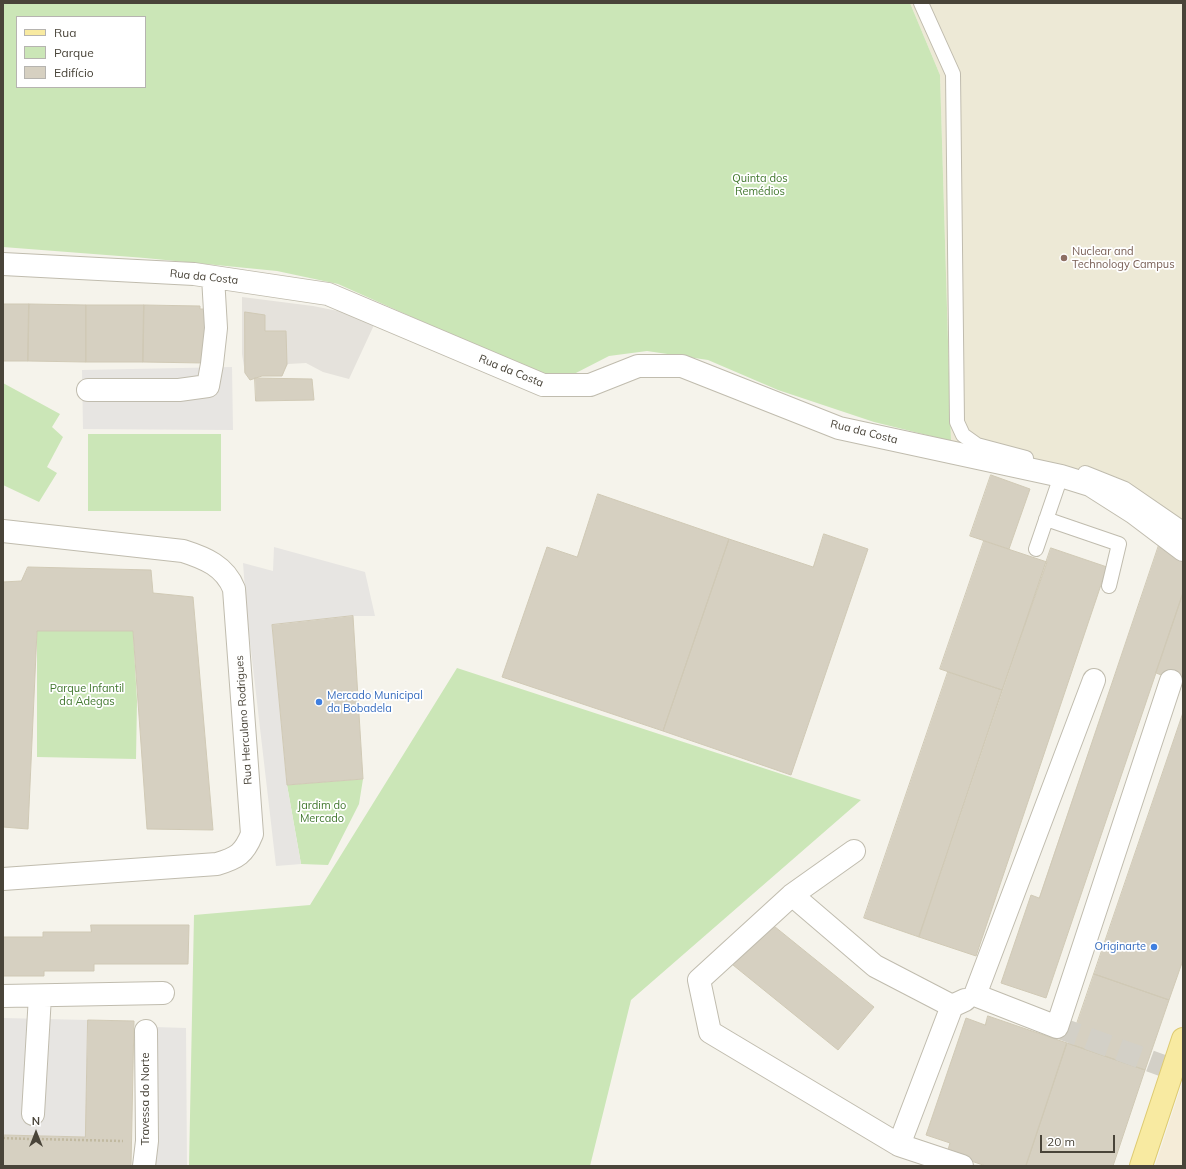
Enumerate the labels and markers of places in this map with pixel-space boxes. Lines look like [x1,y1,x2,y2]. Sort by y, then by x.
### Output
place label: Nuclear and Technology Campus [1072,245,1175,271]
marker: Nuclear and Technology Campus [1059,253,1069,263]
place label: Mercado Municipal da Bobadela [327,689,423,715]
marker: Mercado Municipal da Bobadela [314,697,324,707]
place label: Originarte [1095,940,1146,954]
marker: Originarte [1149,942,1159,952]

